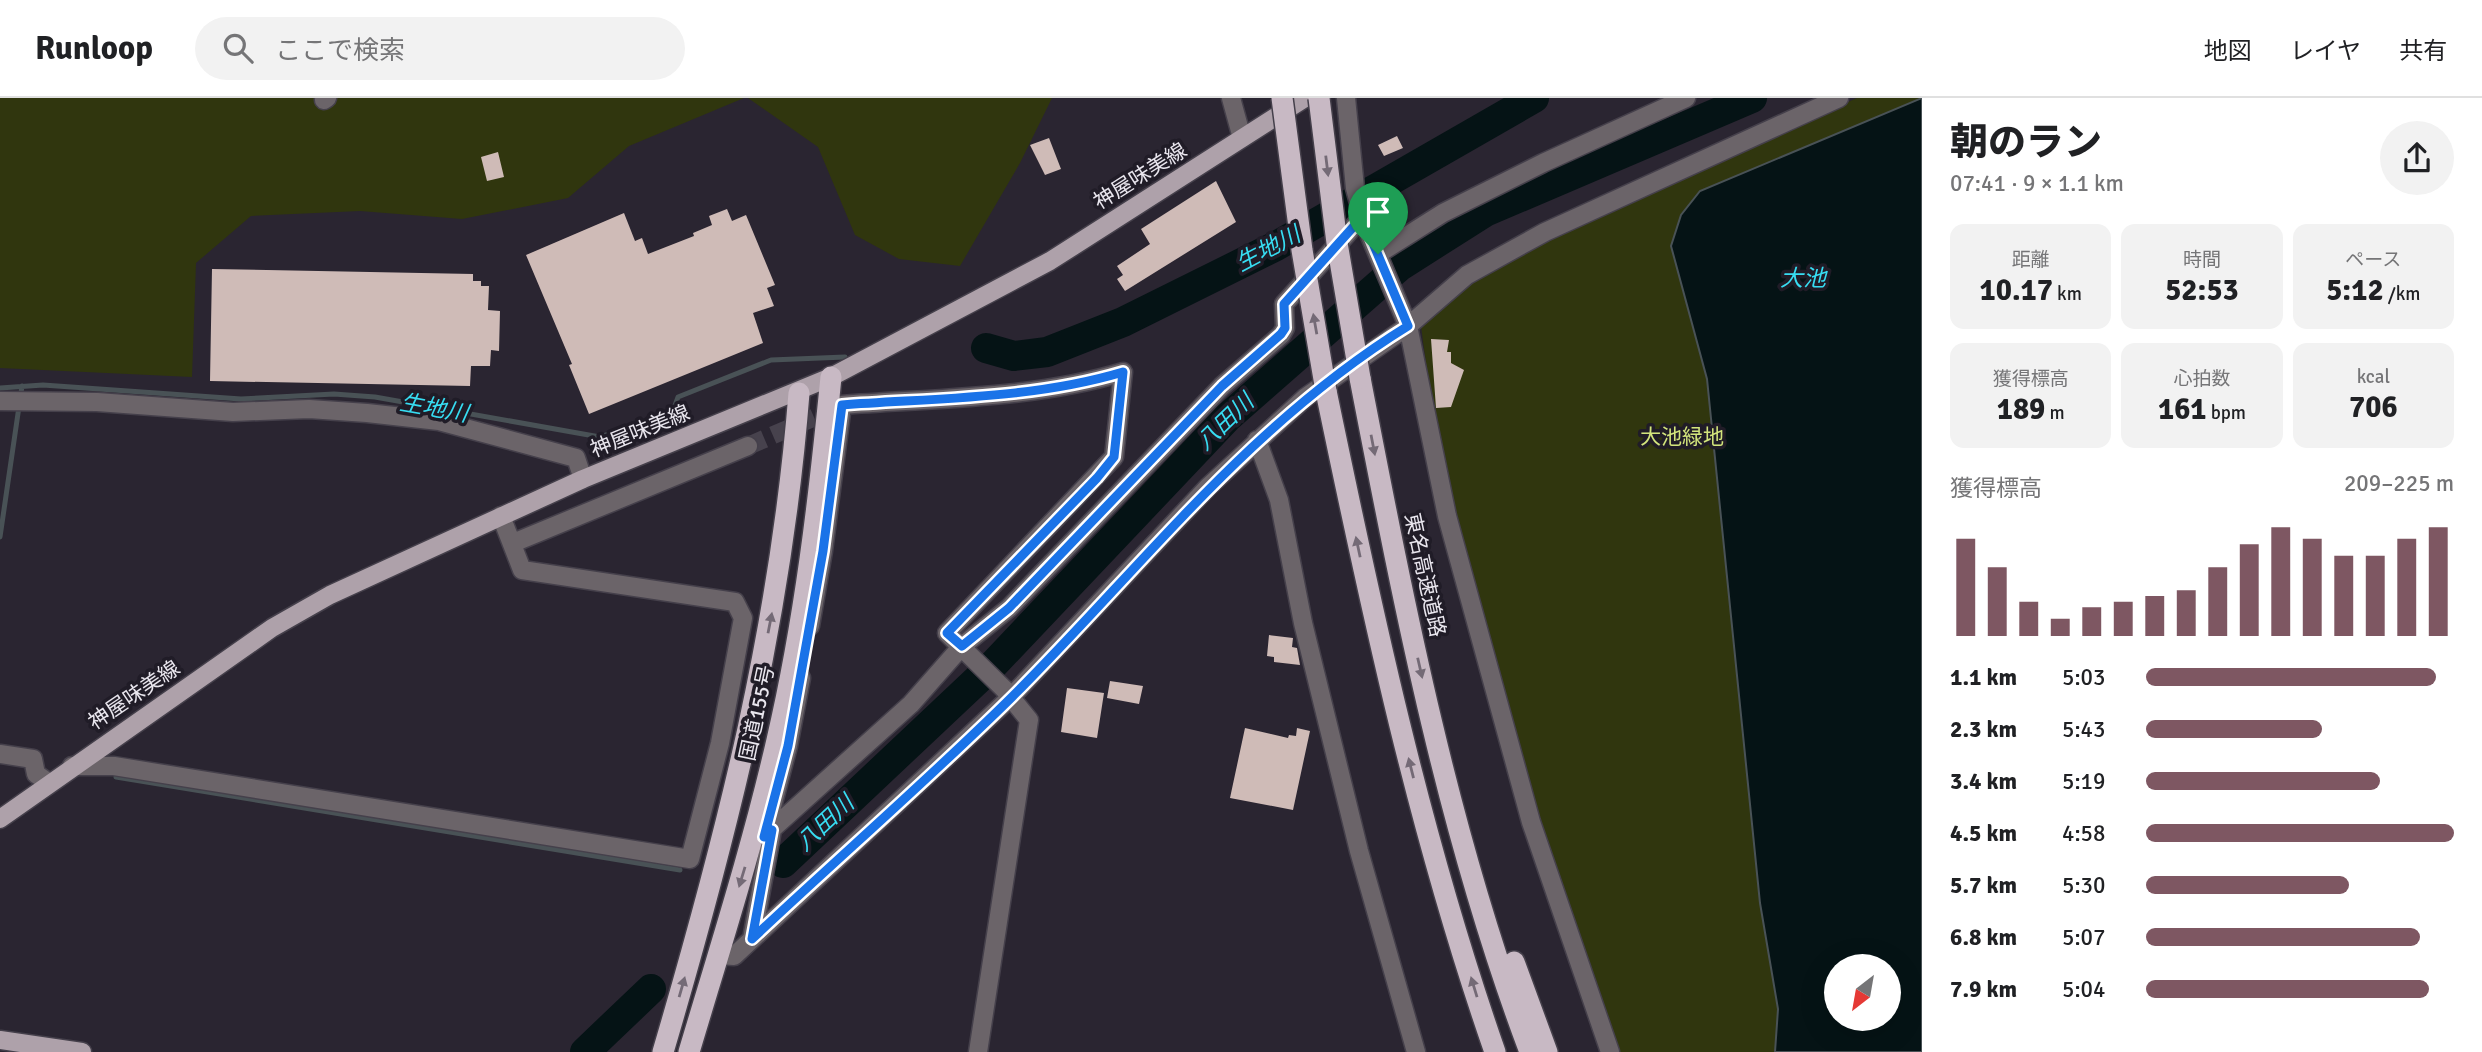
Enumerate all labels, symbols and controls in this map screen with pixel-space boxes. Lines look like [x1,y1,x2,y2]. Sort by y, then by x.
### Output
search box [195,17,685,80]
text: Runloop [35,28,153,69]
icon: search [219,29,257,67]
text: ここで検索 [275,35,405,67]
text: 地図 [2204,36,2252,66]
text: レイヤ [2290,36,2361,66]
text: 共有 [2399,36,2447,66]
text: 朝のラン [1950,119,2102,166]
button: share [2380,121,2454,195]
street label: 神屋味美線 [1089,137,1191,215]
one-way arrow [1322,155,1333,177]
text: 07:41 · 9 × 1.1 km [1950,169,2124,198]
pin [1348,182,1408,254]
icon: arrive [1359,193,1397,231]
water label: 生地川 [1231,219,1308,278]
text: 距離 [2012,248,2050,272]
text: 時間 [2183,248,2221,272]
text: ペース [2345,248,2401,272]
water label: 大池 [1780,264,1828,293]
text: 10.17 [1980,272,2053,309]
text: 52:53 [2165,272,2239,309]
text: 5:12 [2326,272,2384,309]
text: km [2053,282,2082,306]
text: /km [2384,282,2420,306]
one-way arrow [1309,312,1320,334]
text: kcal [2357,365,2390,389]
text: 獲得標高 [1993,367,2069,391]
text: 心拍数 [2173,367,2231,391]
water label: 八田川 [1190,386,1262,456]
water label: 生地川 [398,388,473,429]
text: 706 [2349,389,2398,426]
text: 189 [1997,391,2045,428]
text: 161 [2158,391,2207,428]
street label: 神屋味美線 [586,399,694,463]
text: m [2045,401,2065,425]
text: bpm [2207,401,2246,425]
park label: 大池緑地 [1640,424,1724,450]
one-way arrow [1368,434,1379,456]
text: 209–225 m [2344,469,2454,498]
text: 獲得標高 [1950,474,2042,503]
street label: 東名高速道路 [1399,511,1451,639]
one-way arrow [1353,536,1364,558]
one-way arrow [765,612,776,634]
street label: 神屋味美線 [83,655,185,735]
one-way arrow [1414,657,1425,679]
street label: 国道155号 [734,663,780,763]
text: 1.1 km [1950,663,2017,692]
text: 5:03 [2062,663,2105,692]
text: 2.3 km [1950,715,2017,744]
text: 5:43 [2062,715,2105,744]
one-way arrow [1405,757,1416,779]
text: 3.4 km [1950,767,2017,796]
text: 5:19 [2062,767,2105,796]
water label: 八田川 [790,787,862,857]
text: 4.5 km [1950,819,2017,848]
text: 4:58 [2062,819,2105,848]
one-way arrow [737,867,747,888]
text: 5.7 km [1950,871,2017,900]
text: 5:30 [2062,871,2105,900]
text: 6.8 km [1950,923,2017,952]
text: 5:07 [2062,923,2105,952]
north arrow [1824,954,1900,1031]
map controls [1824,954,1901,1031]
text: 7.9 km [1950,975,2017,1004]
text: 5:04 [2062,975,2105,1004]
one-way arrow [678,976,688,997]
one-way arrow [1468,976,1478,997]

